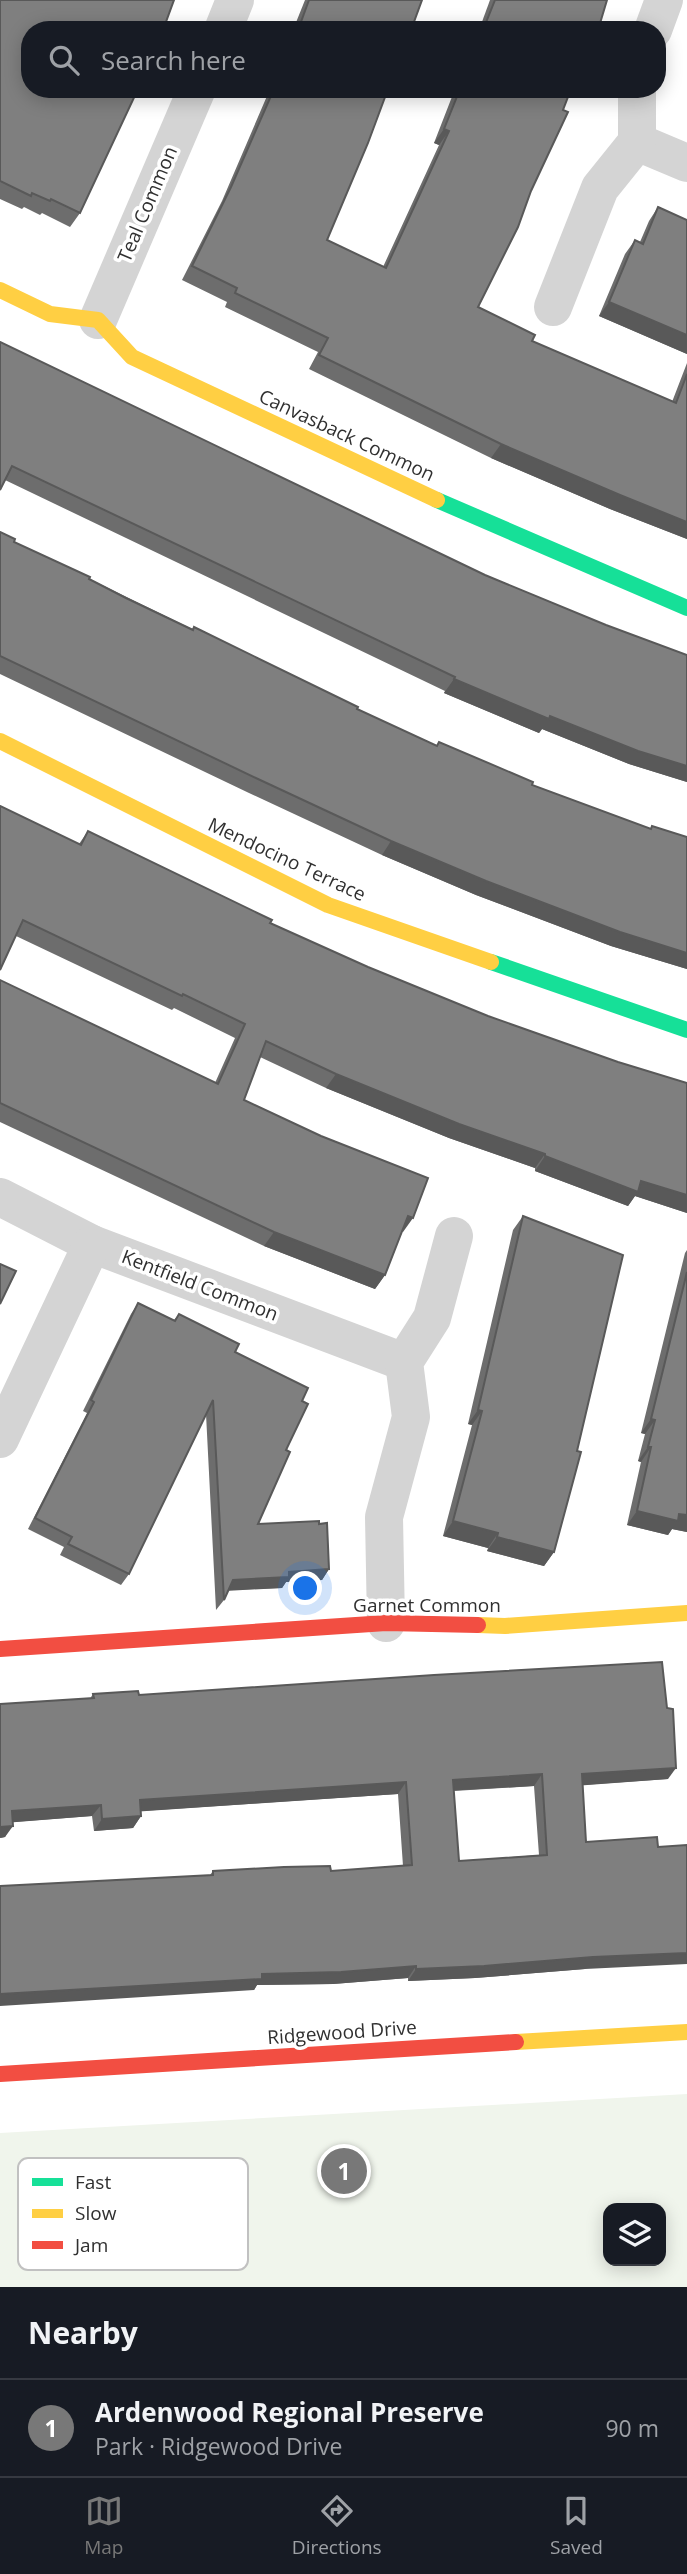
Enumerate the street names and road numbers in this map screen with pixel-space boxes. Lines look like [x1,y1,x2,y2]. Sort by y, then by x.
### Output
street label: Teal Common [111,142,183,266]
street label: Canvasback Common [255,383,439,487]
street label: Mendocino Terrace [204,811,370,907]
street label: Kentfield Common [118,1243,282,1327]
street label: Garnet Common [353,1592,501,1618]
street label: Ridgewood Drive [266,2014,418,2050]

